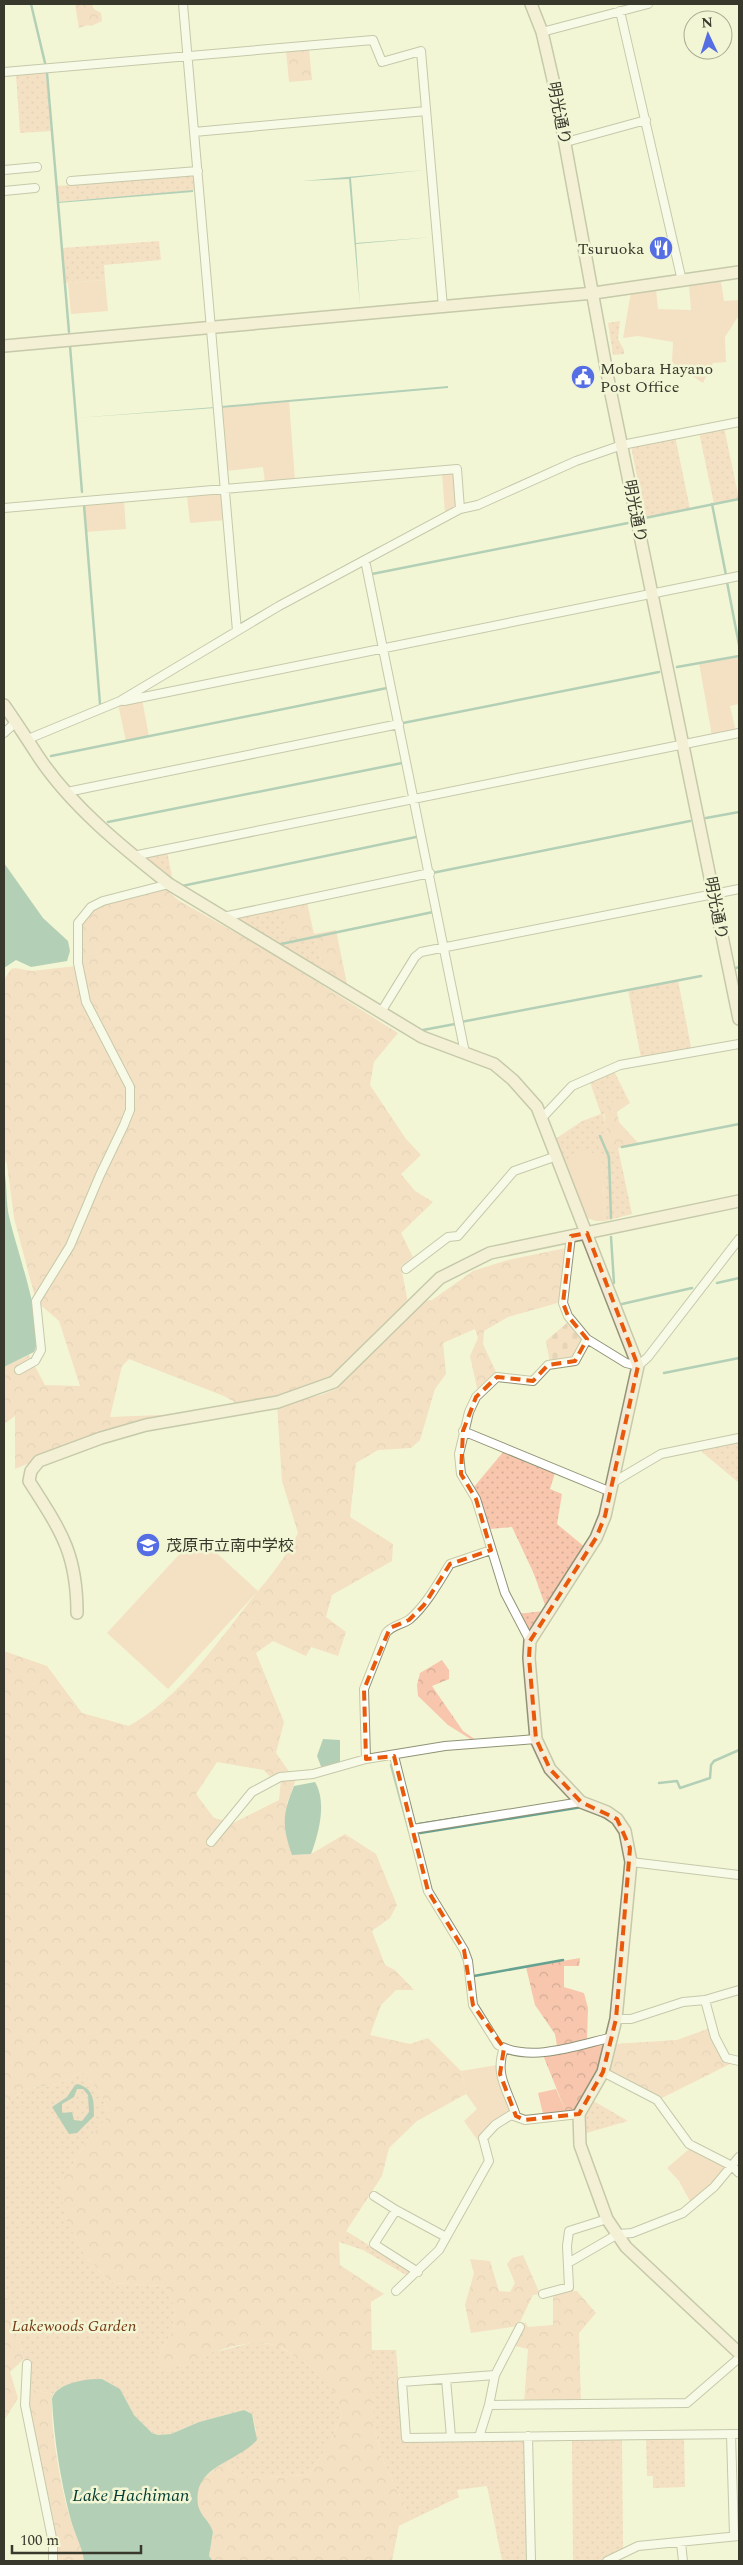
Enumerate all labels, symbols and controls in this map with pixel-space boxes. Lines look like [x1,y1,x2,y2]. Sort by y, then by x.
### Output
north arrow [683,10,733,60]
text: N [701,12,714,33]
street label: 明光通り [541,79,577,147]
restaurant icon: Tsuruoka [648,235,674,261]
place label: Tsuruoka [578,237,644,261]
place label: Mobara Hayano Post Office [600,357,713,399]
public building icon: Mobara Hayano Post Office [570,364,596,390]
street label: 明光通り [617,477,653,545]
street label: 明光通り [698,874,734,942]
school or university icon: 茂原市立南中学校 [135,1532,161,1558]
place label: 茂原市立南中学校 [166,1534,294,1558]
park label: Lakewoods Garden [12,2314,137,2338]
water label: Lake Hachiman [72,2482,190,2509]
scale bar [12,2522,141,2554]
text: 100 m [20,2529,59,2552]

